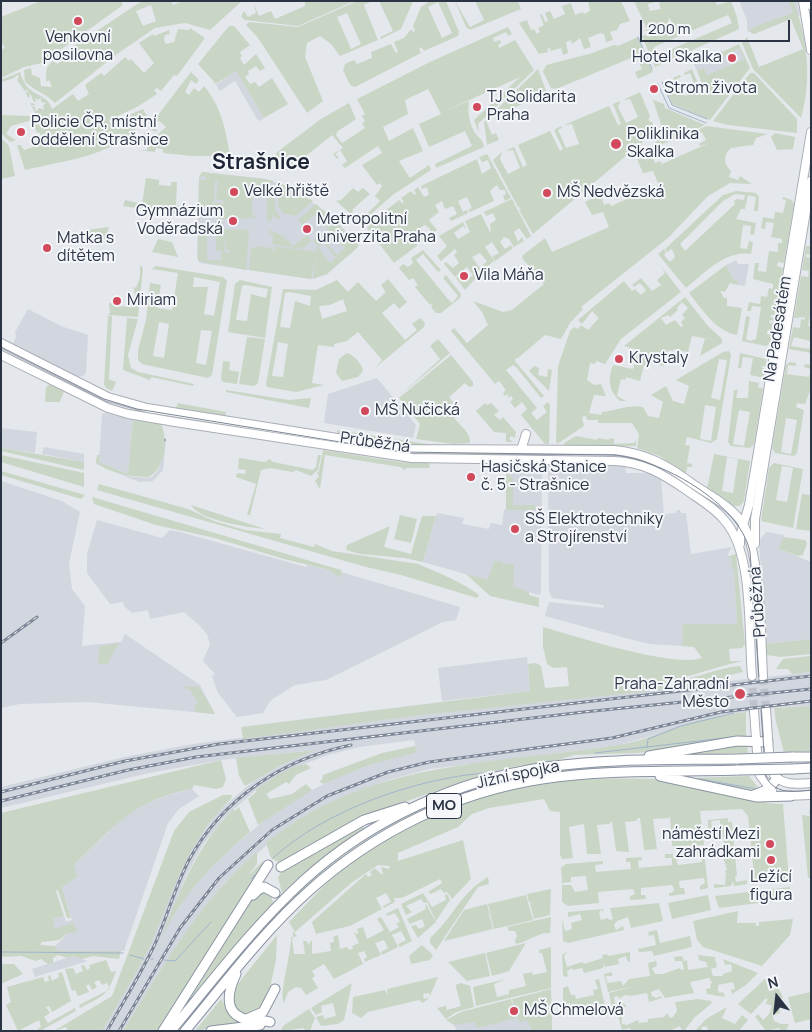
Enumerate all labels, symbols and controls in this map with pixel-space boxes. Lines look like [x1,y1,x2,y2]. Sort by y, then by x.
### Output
scale bar [642,10,792,42]
marker: Venkovní posilovna [72,15,84,27]
text: 200 m [648,18,691,39]
place label: Venkovní posilovna [43,28,113,66]
place label: Hotel Skalka [632,48,722,68]
marker: Hotel Skalka [726,52,738,64]
place label: Strom života [664,79,757,99]
marker: Strom života [648,83,660,95]
place label: TJ Solidarita Praha [487,88,576,126]
marker: TJ Solidarita Praha [471,101,483,113]
place label: Policie ČR, místní oddělení Strašnice [31,113,168,151]
place label: Poliklinika Skalka [627,125,699,163]
marker: Policie ČR, místní oddělení Strašnice [15,126,27,138]
marker: Poliklinika Skalka [609,137,623,151]
district label: Strašnice [212,150,310,176]
place label: Velké hřiště [244,182,329,202]
place label: MŠ Nedvězská [557,183,664,203]
marker: Velké hřiště [228,186,240,198]
marker: MŠ Nedvězská [541,187,553,199]
place label: Gymnázium Voděradská [136,202,223,240]
place label: Metropolitní univerzita Praha [317,210,436,248]
marker: Gymnázium Voděradská [227,215,239,227]
marker: Metropolitní univerzita Praha [301,223,313,235]
place label: Matka s dítětem [57,229,115,267]
marker: Matka s dítětem [41,242,53,254]
place label: Vila Máňa [474,266,544,286]
marker: Vila Máňa [458,270,470,282]
street label: Na Padesátém [760,275,796,383]
place label: Miriam [127,291,176,311]
marker: Miriam [111,295,123,307]
place label: Krystaly [629,349,688,369]
marker: Krystaly [613,353,625,365]
place label: MŠ Nučická [375,401,460,421]
marker: MŠ Nučická [359,405,371,417]
street label: Průběžná [339,429,411,457]
place label: Hasičská Stanice č. 5 - Strašnice [481,458,607,496]
marker: Hasičská Stanice č. 5 - Strašnice [465,471,477,483]
place label: SŠ Elektrotechniky a Strojírenství [525,510,663,548]
marker: SŠ Elektrotechniky a Strojírenství [509,523,521,535]
street label: Průběžná [746,566,770,638]
place label: Praha-Zahradní Město [615,675,729,713]
marker: Praha-Zahradní Město [733,687,747,701]
street label: Jižní spojka [475,757,561,793]
road number: MO [426,794,462,818]
place label: náměstí Mezi zahrádkami [662,825,760,863]
marker: náměstí Mezi zahrádkami [764,838,776,850]
marker: Ležící figura [765,854,777,866]
place label: Ležící figura [750,868,792,906]
north arrow [752,972,802,1022]
text: N [765,972,780,993]
place label: MŠ Chmelová [524,1001,624,1021]
marker: MŠ Chmelová [508,1005,520,1017]

